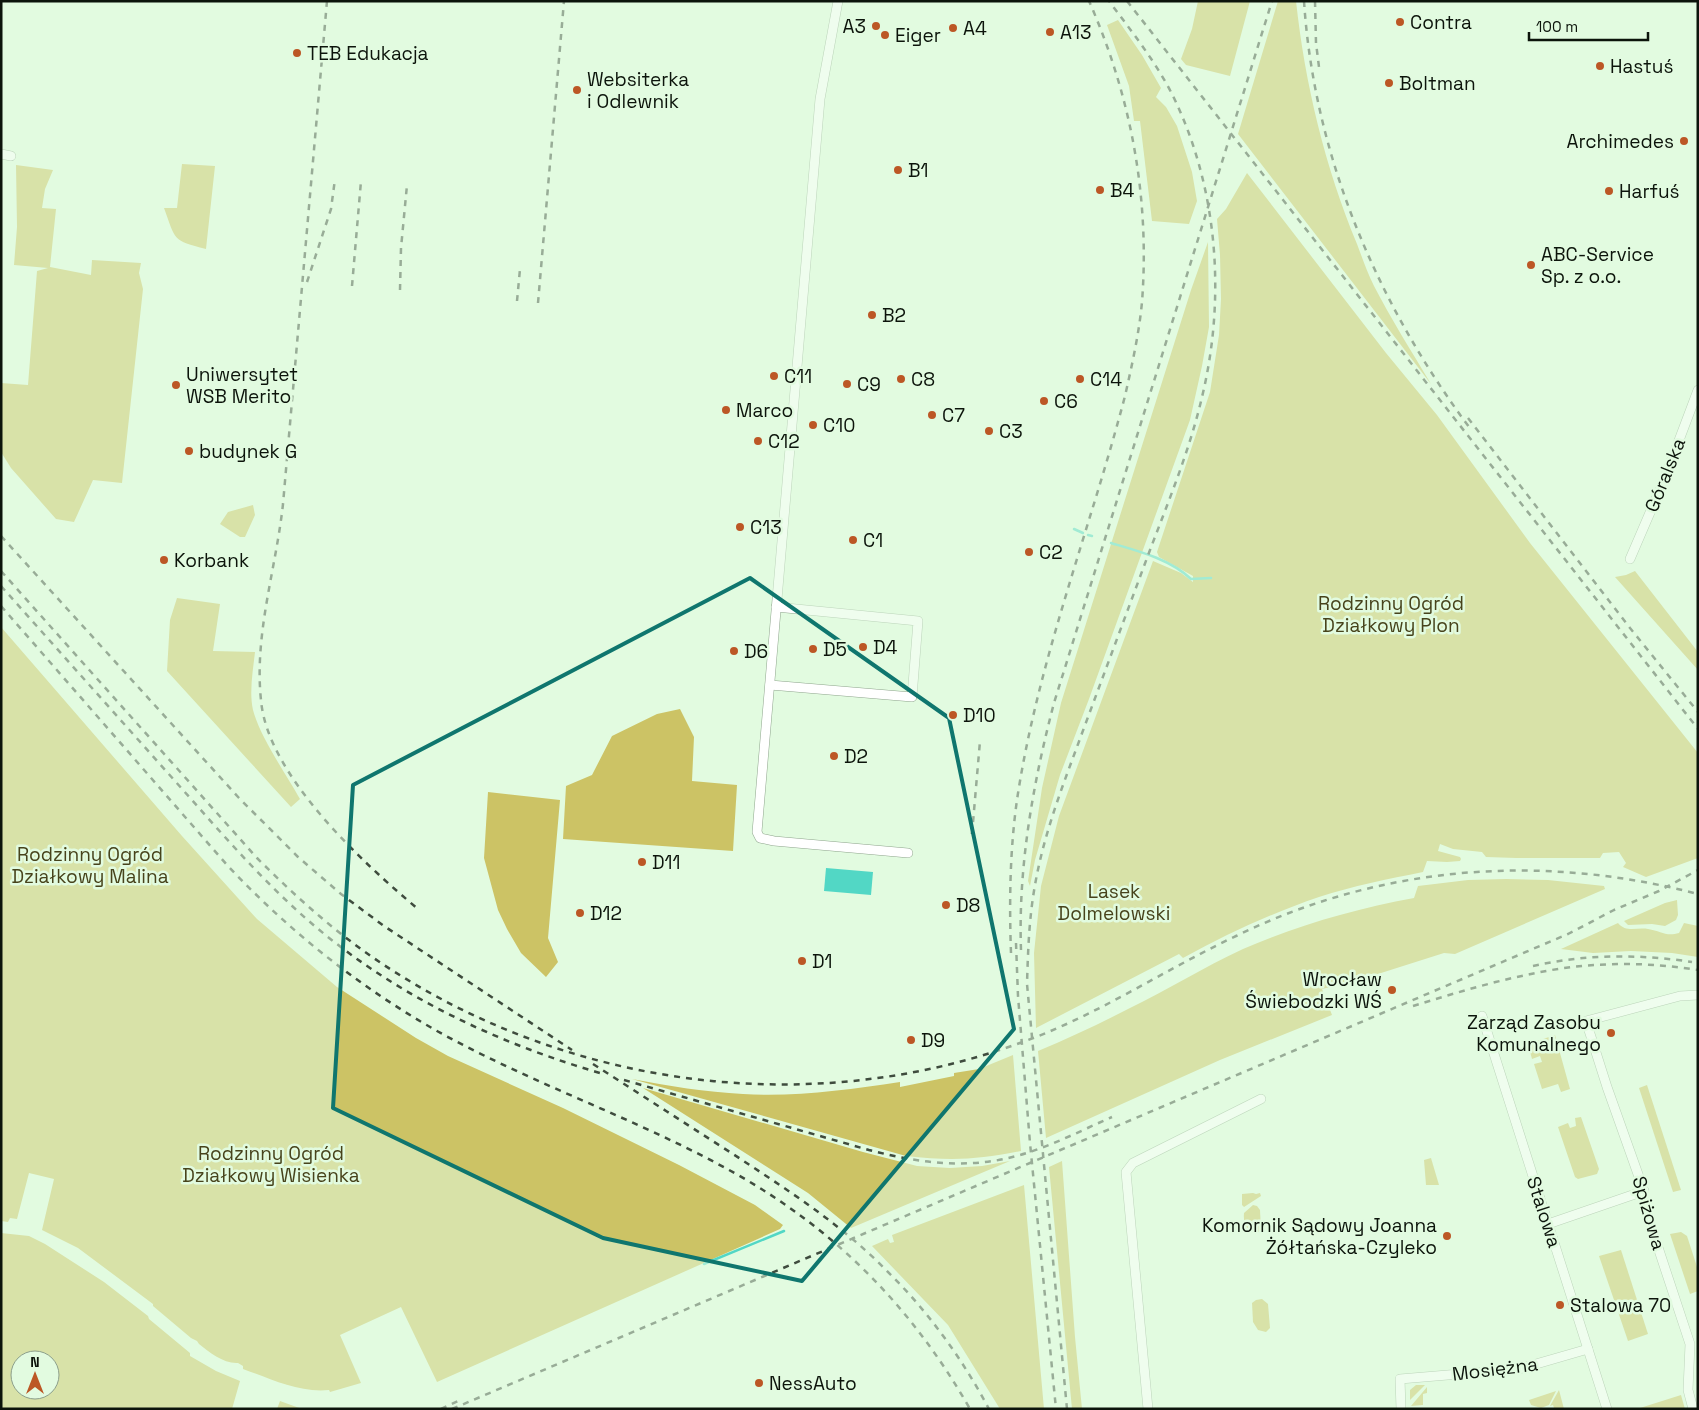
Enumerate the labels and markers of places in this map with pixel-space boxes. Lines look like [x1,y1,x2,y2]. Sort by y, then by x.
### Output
place label: Contra [1410,10,1472,35]
place label: A3 [843,14,866,39]
place label: A4 [963,16,987,41]
marker: Contra [1394,16,1406,28]
marker: A3 [870,20,882,32]
place label: A13 [1060,20,1091,45]
marker: A4 [947,22,959,34]
place label: Eiger [895,23,941,48]
marker: A13 [1044,26,1056,38]
marker: Eiger [879,29,891,41]
place label: TEB Edukacja [307,41,429,66]
marker: TEB Edukacja [291,47,303,59]
place label: Hastuś [1610,54,1674,79]
marker: Hastuś [1594,60,1606,72]
place label: Websiterka i Odlewnik [587,67,689,114]
place label: Boltman [1399,71,1476,96]
marker: Boltman [1383,77,1395,89]
marker: Websiterka i Odlewnik [571,84,583,96]
place label: Archimedes [1566,129,1674,154]
marker: Archimedes [1678,135,1690,147]
place label: B1 [908,158,929,183]
marker: B1 [892,164,904,176]
place label: B4 [1110,178,1135,203]
place label: Harfuś [1619,179,1680,204]
marker: B4 [1094,184,1106,196]
marker: Harfuś [1603,185,1615,197]
place label: ABC-Service Sp. z o.o. [1541,242,1654,289]
marker: ABC-Service Sp. z o.o. [1525,259,1537,271]
place label: B2 [882,303,906,328]
marker: B2 [866,309,878,321]
place label: Uniwersytet WSB Merito [186,362,298,409]
place label: C11 [784,364,812,389]
place label: C8 [911,367,935,392]
place label: C14 [1090,367,1122,392]
marker: C11 [768,370,780,382]
place label: C9 [857,372,881,397]
marker: C8 [895,373,907,385]
marker: C14 [1074,373,1086,385]
marker: C9 [841,378,853,390]
marker: Uniwersytet WSB Merito [170,379,182,391]
place label: C6 [1054,389,1078,414]
marker: C6 [1038,395,1050,407]
place label: Marco [736,398,793,423]
place label: C7 [942,403,965,428]
marker: Marco [720,404,732,416]
marker: C7 [926,409,938,421]
place label: C10 [823,413,855,438]
marker: C10 [807,419,819,431]
place label: C3 [999,419,1023,444]
marker: C3 [983,425,995,437]
place label: C12 [768,429,800,454]
marker: C12 [752,435,764,447]
place label: budynek G [199,439,297,464]
marker: budynek G [183,445,195,457]
place label: C13 [750,515,782,540]
marker: C13 [734,521,746,533]
place label: C1 [863,528,883,553]
marker: C1 [847,534,859,546]
place label: C2 [1039,540,1063,565]
marker: C2 [1023,546,1035,558]
place label: Korbank [174,548,249,573]
marker: Korbank [158,554,170,566]
place label: D4 [873,635,898,660]
place label: D5 [823,637,847,662]
place label: D6 [744,639,768,664]
marker: D4 [857,641,869,653]
marker: D5 [807,643,819,655]
marker: D6 [728,645,740,657]
place label: D10 [963,703,996,728]
marker: D10 [947,709,959,721]
place label: D2 [844,744,868,769]
marker: D2 [828,750,840,762]
place label: D11 [652,850,680,875]
marker: D11 [636,856,648,868]
place label: D8 [956,893,980,918]
marker: D8 [940,899,952,911]
place label: D12 [590,901,622,926]
marker: D12 [574,907,586,919]
place label: D1 [812,949,833,974]
marker: D1 [796,955,808,967]
place label: Wrocław Świebodzki WŚ [1245,967,1382,1014]
marker: Wrocław Świebodzki WŚ [1386,984,1398,996]
place label: Zarząd Zasobu Komunalnego [1467,1010,1601,1057]
marker: Zarząd Zasobu Komunalnego [1605,1027,1617,1039]
place label: D9 [921,1028,945,1053]
marker: D9 [905,1034,917,1046]
place label: Komornik Sądowy Joanna Żółtańska-Czyleko [1202,1213,1437,1260]
marker: Komornik Sądowy Joanna Żółtańska-Czyleko [1441,1230,1453,1242]
place label: Stalowa 70 [1570,1293,1671,1318]
marker: Stalowa 70 [1554,1299,1566,1311]
place label: NessAuto [769,1371,857,1396]
marker: NessAuto [753,1377,765,1389]

